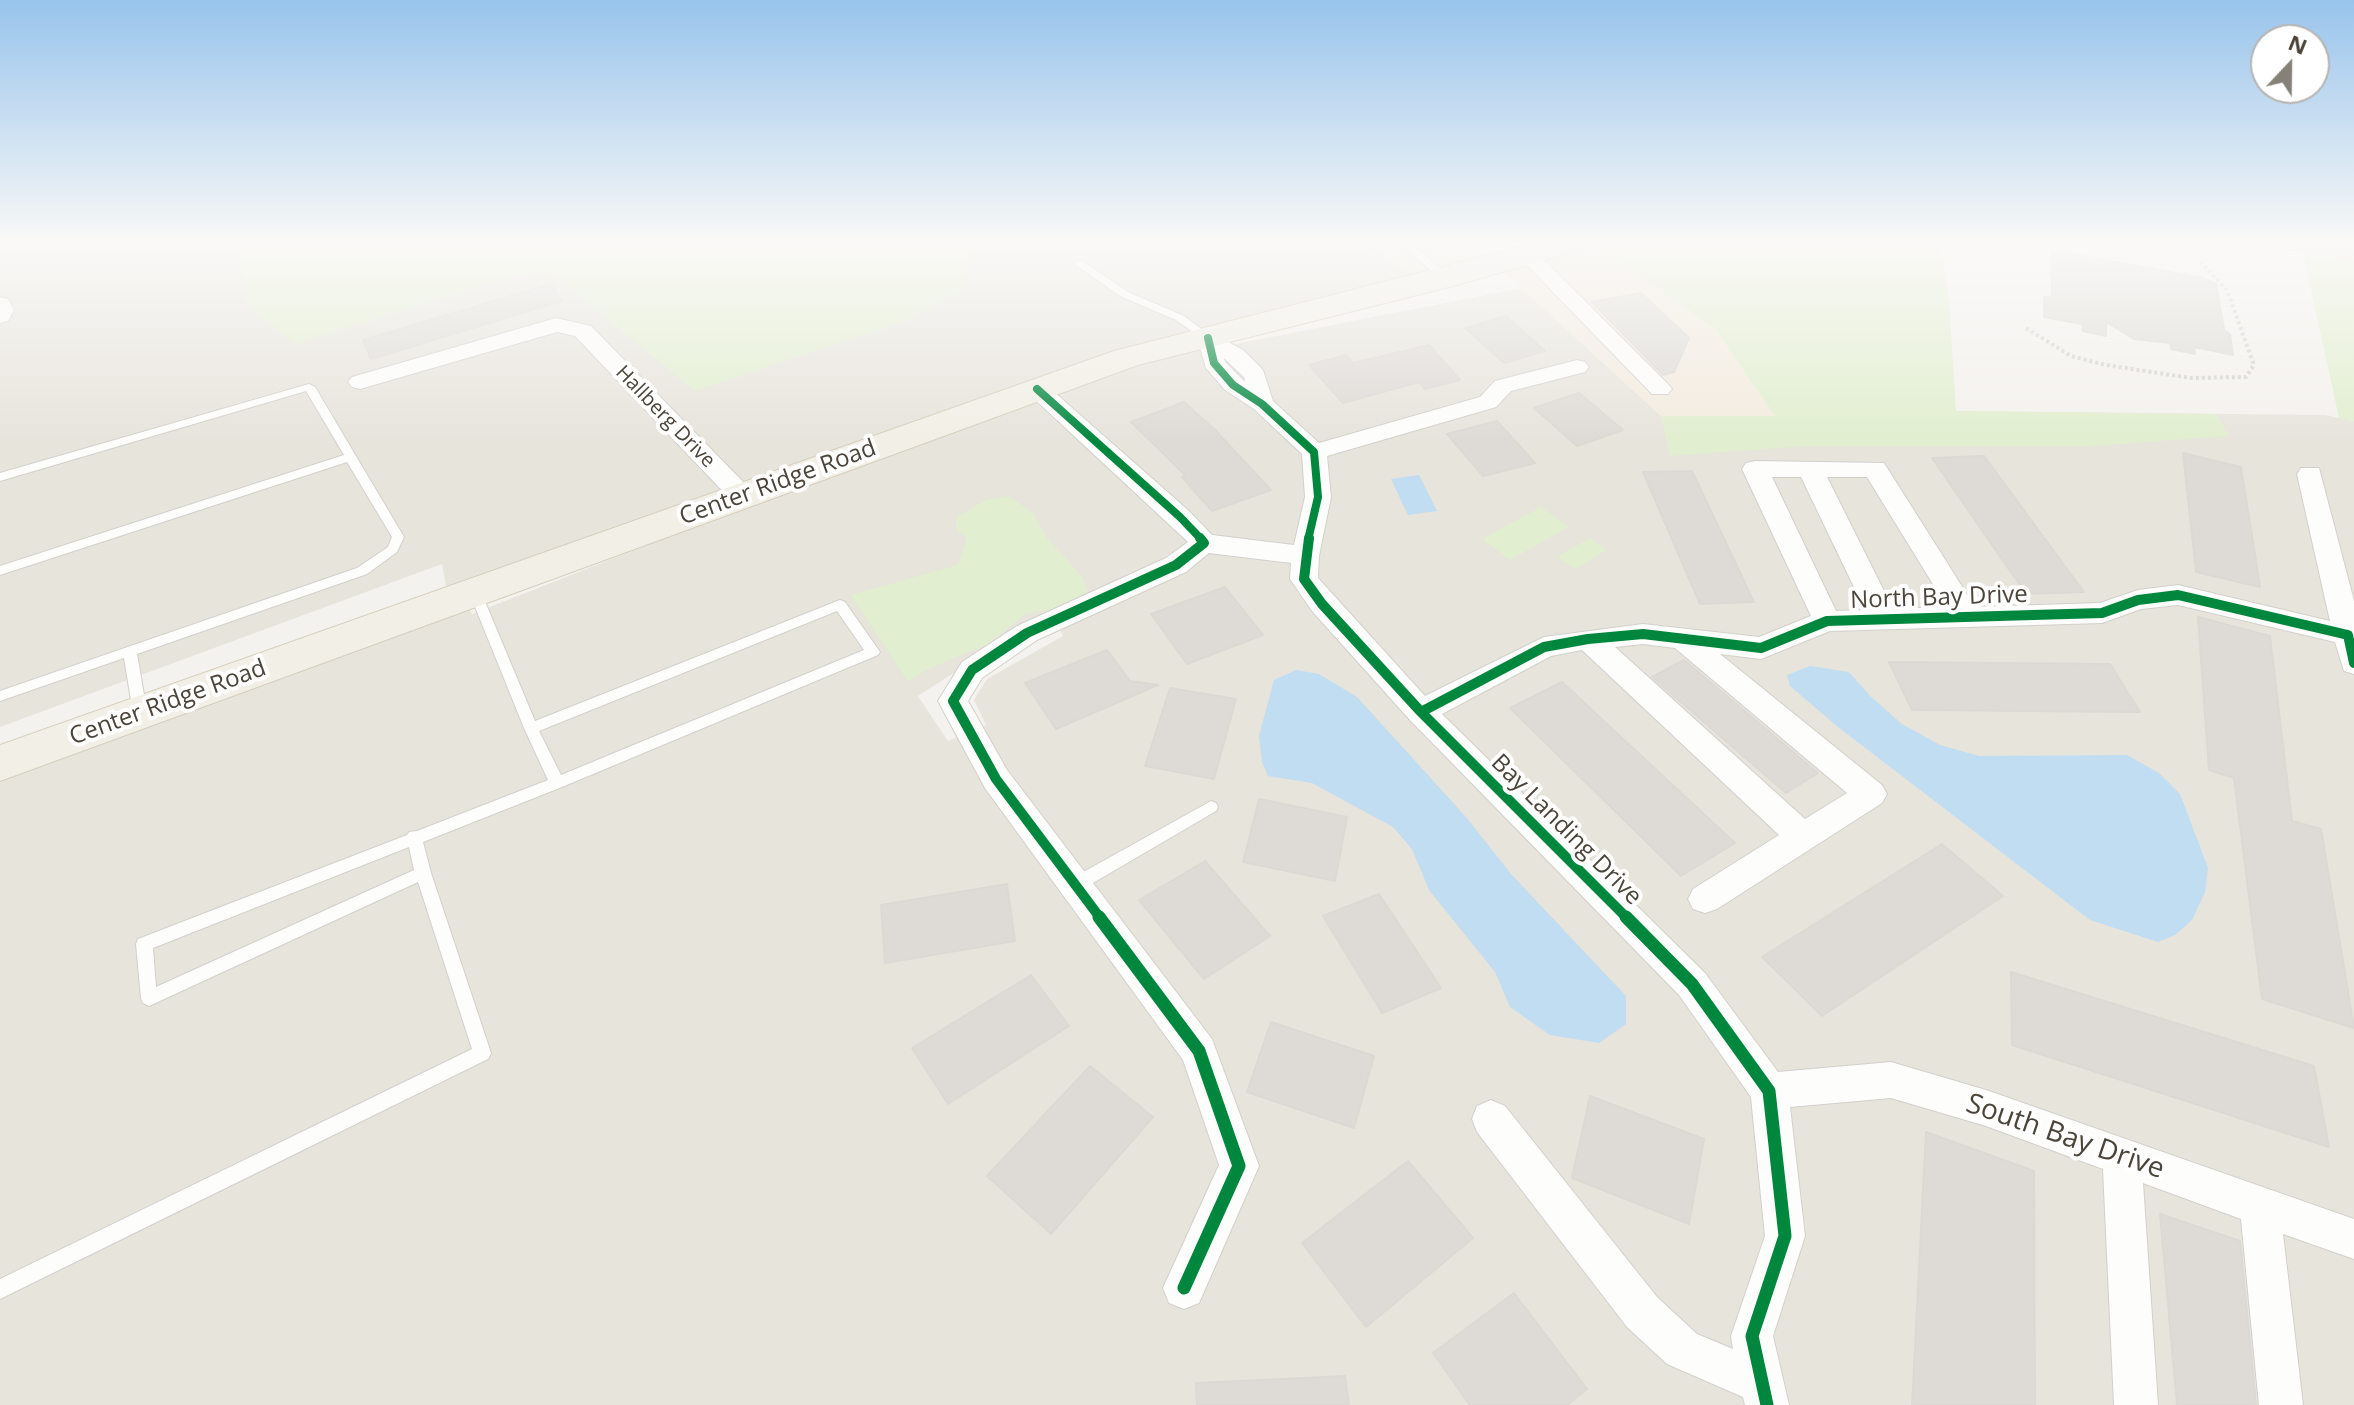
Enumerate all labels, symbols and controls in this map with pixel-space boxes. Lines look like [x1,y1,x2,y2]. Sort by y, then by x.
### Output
north arrow [2250,24,2330,104]
text: N [2284,26,2312,61]
street label: Hallberg Drive [610,361,720,473]
street label: Center Ridge Road [676,434,880,532]
street label: North Bay Drive [1850,581,2028,615]
street label: Center Ridge Road [66,654,270,752]
street label: Bay Landing Drive [1485,749,1647,911]
street label: South Bay Drive [1962,1087,2168,1187]

